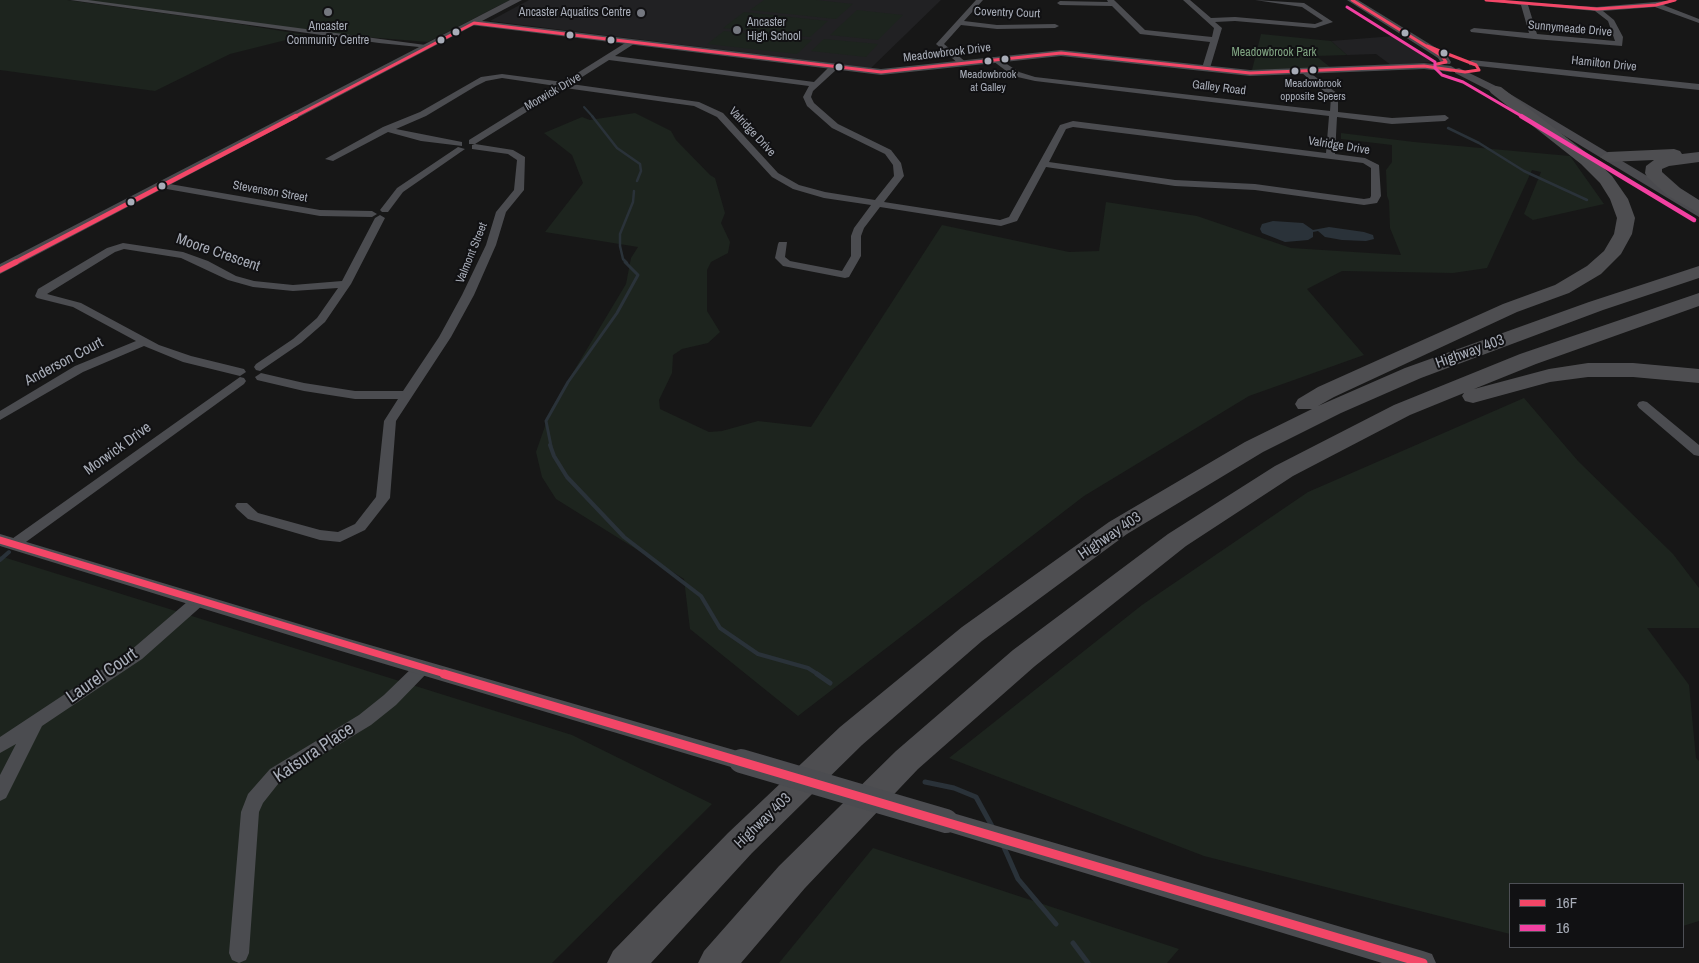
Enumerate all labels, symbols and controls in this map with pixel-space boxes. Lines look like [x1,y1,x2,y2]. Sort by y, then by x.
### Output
street label: Coventry Court [974,5,1040,21]
marker: Ancaster Community Centre [322,6,334,18]
place label: Ancaster Aquatics Centre [519,6,631,20]
marker: Ancaster Aquatics Centre [635,7,647,19]
place label: Ancaster High School [747,16,801,44]
street label: Sunnymeade Drive [1527,18,1613,40]
place label: Ancaster Community Centre [287,20,369,48]
marker: Ancaster High School [731,24,743,36]
unlabelled marker [451,27,461,37]
unlabelled marker [1400,28,1410,38]
unlabelled marker [565,30,575,40]
unlabelled marker [436,35,446,45]
unlabelled marker [606,35,616,45]
street label: Meadowbrook Drive [902,40,992,66]
park label: Meadowbrook Park [1232,46,1316,60]
unlabelled marker [1439,48,1449,58]
street label: Hamilton Drive [1571,53,1637,75]
unlabelled marker [1000,54,1010,64]
marker: Meadowbrook at Galley [983,56,993,66]
unlabelled marker [834,62,844,72]
marker: Meadowbrook opposite Speers [1308,65,1318,75]
unlabelled marker [1290,66,1300,76]
place label: Meadowbrook at Galley [960,68,1016,94]
street label: Morwick Drive [522,70,584,114]
place label: Meadowbrook opposite Speers [1280,77,1346,103]
street label: Galley Road [1191,78,1247,98]
street label: Valridge Drive [726,104,778,160]
street label: Valridge Drive [1307,134,1371,158]
street label: Stevenson Street [232,178,308,206]
unlabelled marker [157,181,167,191]
unlabelled marker [126,197,136,207]
street label: Valmont Street [453,220,491,286]
street label: Moore Crescent [174,230,262,276]
street label: Highway 403 [1433,331,1507,373]
street label: Anderson Court [22,334,106,390]
street label: Morwick Drive [81,419,155,479]
street label: Highway 403 [1075,508,1145,564]
street label: Laurel Court [63,644,141,708]
street label: Katsura Place [270,718,358,788]
street label: Highway 403 [731,790,795,852]
legend [1509,883,1684,948]
text: 16F [1556,892,1577,913]
text: 16 [1556,917,1570,938]

